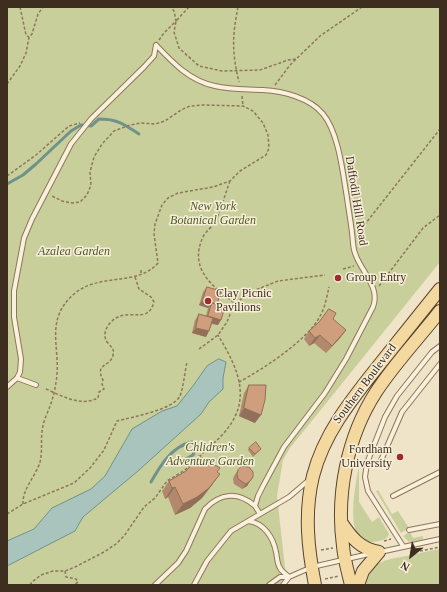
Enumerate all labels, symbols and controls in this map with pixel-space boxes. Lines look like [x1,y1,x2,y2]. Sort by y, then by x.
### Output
street label: Daffodil Hill Road [342,155,370,247]
park label: New York Botanical Garden [170,200,256,228]
park label: Azalea Garden [38,245,110,259]
place label: Group Entry [346,271,406,285]
marker: Group Entry [333,273,343,283]
place label: Clay Picnic Pavilions [216,287,272,315]
marker: Clay Picnic Pavilions [203,296,213,306]
street label: Southern Boulevard [330,341,400,427]
park label: Chlidren's Adventure Garden [166,441,254,469]
place label: Fordham University [341,443,392,471]
marker: Fordham University [395,452,405,462]
north arrow [391,536,431,576]
text: N [399,559,411,574]

